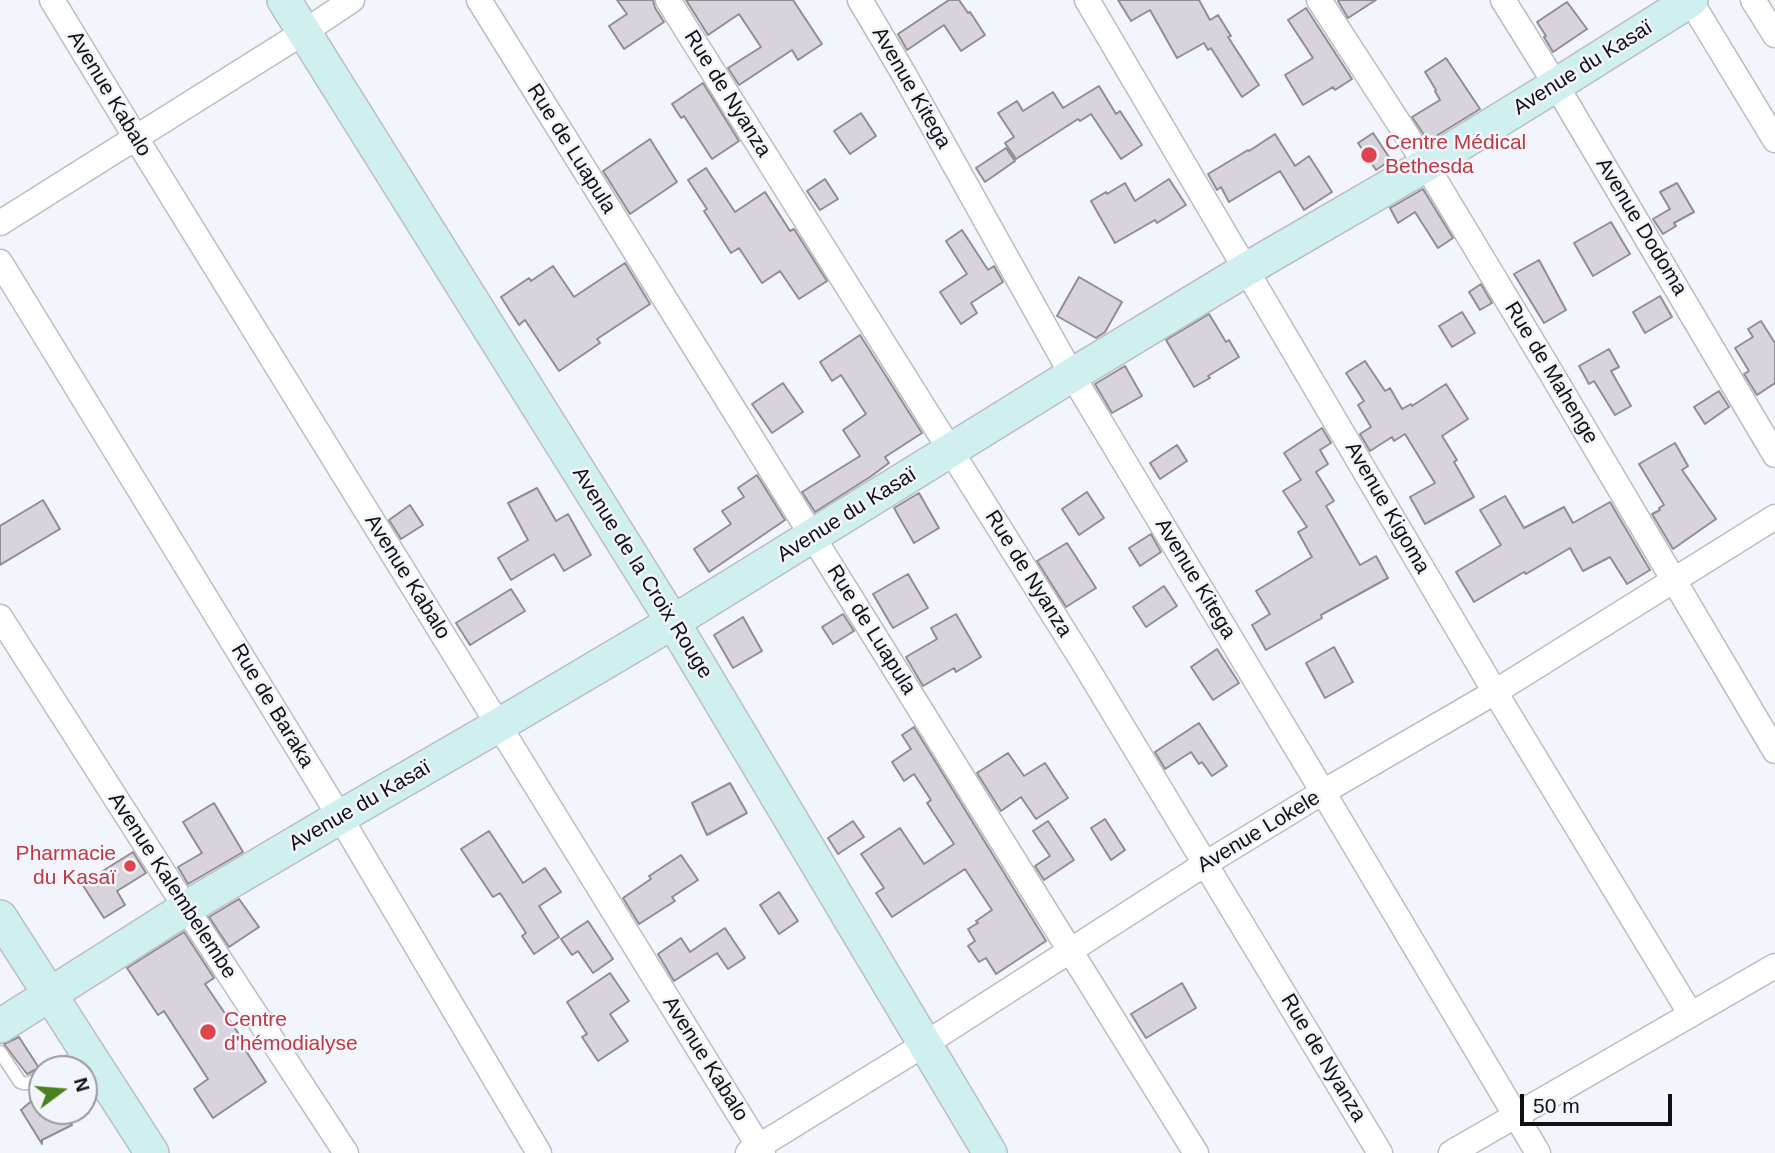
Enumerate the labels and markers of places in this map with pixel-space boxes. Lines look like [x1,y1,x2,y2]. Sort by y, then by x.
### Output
place label: Centre Médical Bethesda [1385,130,1526,180]
marker: Centre Médical Bethesda [1359,145,1379,165]
place label: Pharmacie du Kasaï [16,841,116,891]
marker: Pharmacie du Kasaï [122,858,138,874]
place label: Centre d'hémodialyse [224,1007,358,1057]
marker: Centre d'hémodialyse [198,1022,218,1042]

